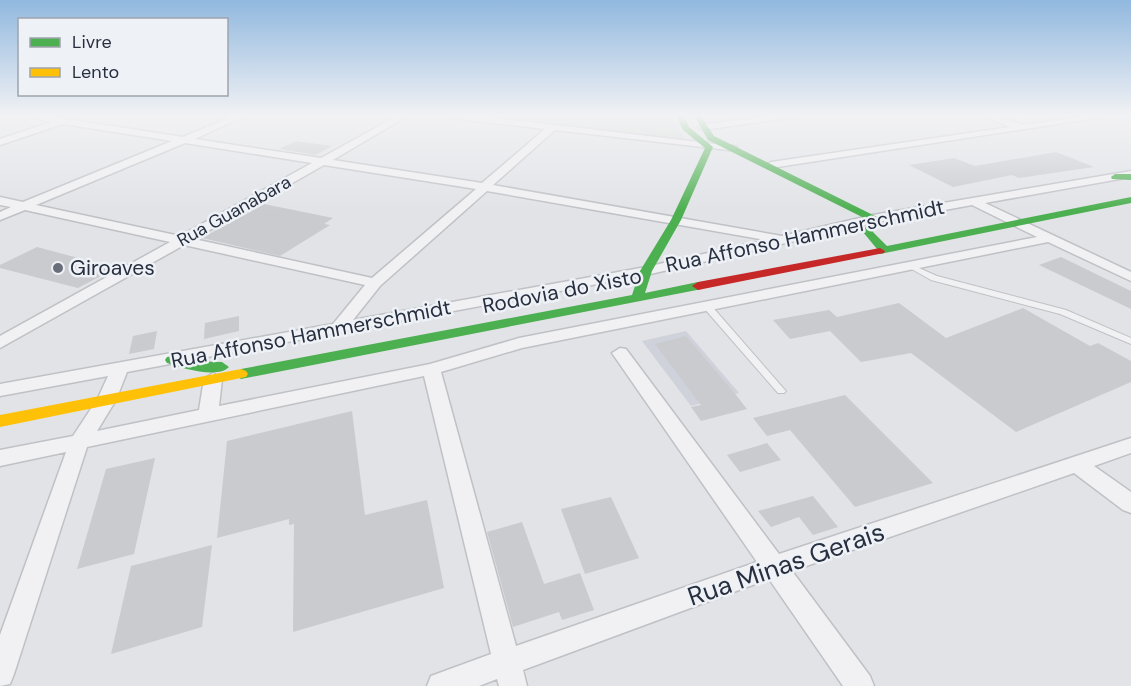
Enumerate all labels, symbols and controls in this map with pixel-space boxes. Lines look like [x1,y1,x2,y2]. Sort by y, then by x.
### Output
legend [18,18,228,96]
text: Livre [72,30,112,54]
text: Lento [72,60,119,84]
street label: Rua Guanabara [173,170,295,252]
street label: Rua Affonso Hammerschmidt [663,193,947,279]
place label: Giroaves [70,254,155,282]
marker: Giroaves [51,261,65,275]
street label: Rodovia do Xisto [480,262,644,320]
street label: Rua Affonso Hammerschmidt [169,293,453,375]
street label: Rua Minas Gerais [683,514,889,614]

